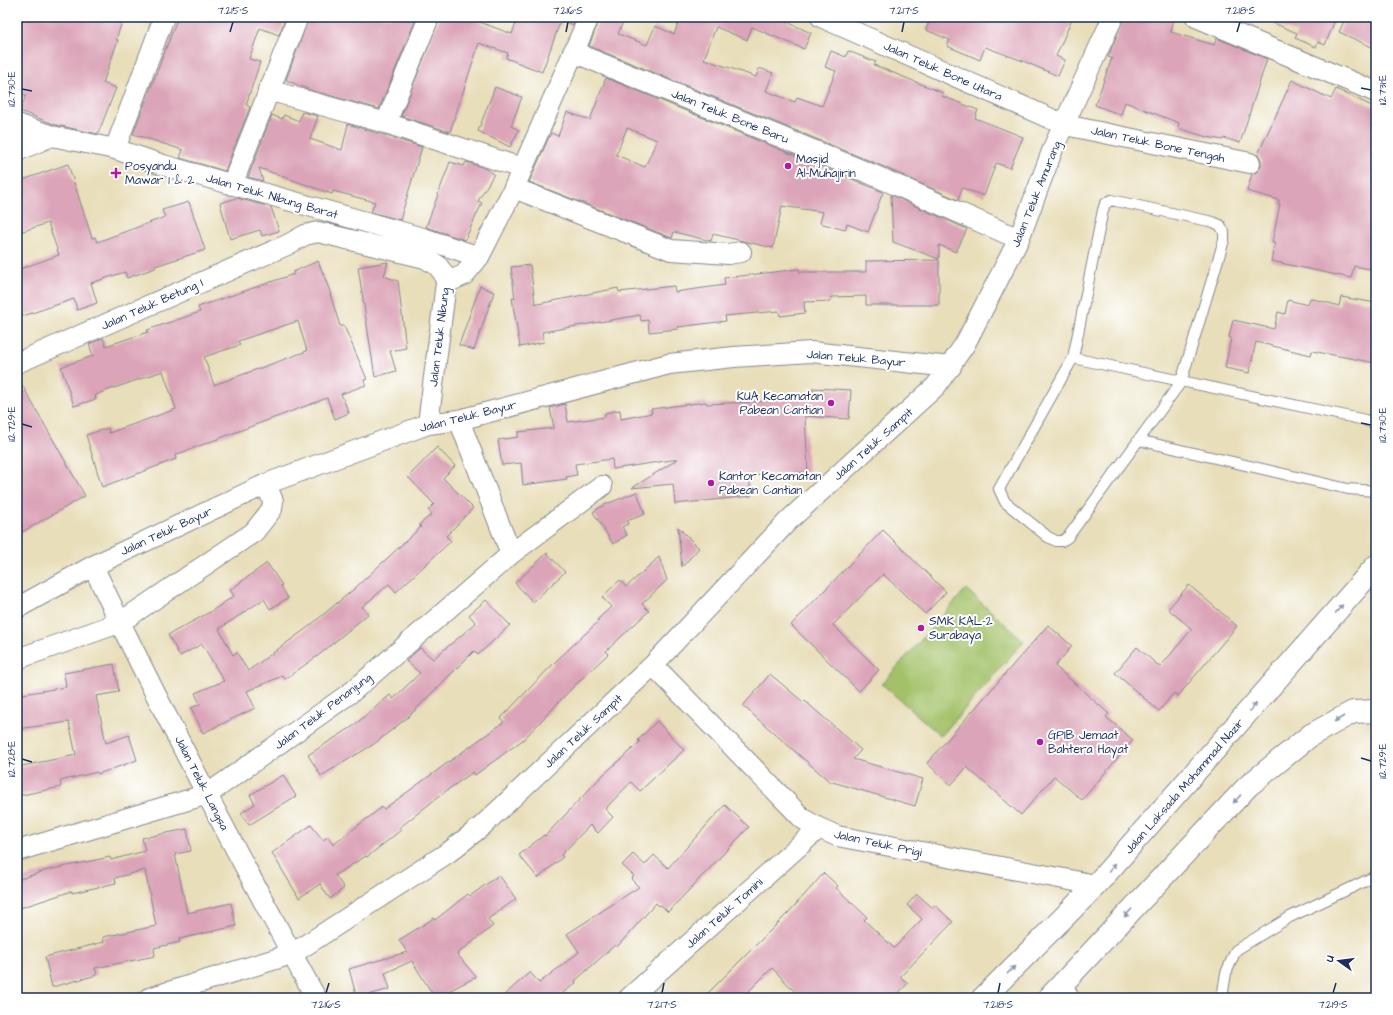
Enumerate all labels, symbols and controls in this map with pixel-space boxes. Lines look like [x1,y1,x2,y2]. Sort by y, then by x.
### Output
text: 7.215°S [218,4,249,18]
text: 7.216°S [553,4,583,18]
text: 7.217°S [889,4,919,18]
text: 7.218°S [1225,4,1255,18]
street label: Jalan Teluk Bone Utara [881,38,1005,105]
text: 112.730°E [5,71,19,107]
text: 112.731°E [1376,75,1390,105]
street label: Jalan Teluk Bone Baru [669,85,791,148]
street label: Jalan Teluk Bone Tengah [1089,122,1226,168]
street label: Jalan Teluk Amurang [1007,138,1067,250]
place label: Masjid Al-Muhajirin [796,151,856,182]
place label: Posyandu Mawar 1 & 2 [125,158,194,189]
marker: Masjid Al-Muhajirin [783,161,793,171]
marker: Posyandu Mawar 1 & 2 [110,167,122,179]
street label: Jalan Teluk Nibung Barat [204,169,340,225]
street label: Jalan Teluk Betung I [98,274,207,336]
street label: Jalan Teluk Nibung [425,287,455,388]
street label: Jalan Teluk Bayur [806,346,907,372]
place label: KUA Kecamatan Pabean Cantian [737,388,823,419]
street label: Jalan Teluk Bayur [418,396,519,438]
marker: KUA Kecamatan Pabean Cantian [826,398,836,408]
street label: Jalan Teluk Sampit [830,404,917,485]
text: 112.729°E [5,406,19,442]
text: 112.730°E [1376,407,1390,443]
place label: Kantor Kecamatan Pabean Cantian [719,468,821,499]
marker: Kantor Kecamatan Pabean Cantian [706,478,716,488]
street label: Jalan Teluk Bayur [118,503,216,561]
one-way arrow [1334,604,1343,614]
place label: SMK KAL-2 Surabaya [929,613,993,645]
marker: SMK KAL-2 Surabaya [916,623,926,633]
street label: Jalan Teluk Penanjung [271,669,376,755]
street label: Jalan Teluk Sampit [540,690,626,772]
one-way arrow [1248,701,1257,712]
street label: Jalan Laksada Mohammad Nazir [1121,715,1248,858]
one-way arrow [1333,716,1345,723]
place label: GPIB Jemaat Bahtera Hayat [1048,727,1129,759]
street label: Jalan Teluk Langsa [169,733,233,834]
marker: GPIB Jemaat Bahtera Hayat [1035,737,1045,747]
text: 112.728°E [5,741,19,777]
text: 112.729°E [1376,743,1390,779]
one-way arrow [1232,793,1241,804]
street label: Jalan Teluk Prigi [832,826,924,862]
one-way arrow [1107,862,1116,873]
street label: Jalan Teluk Tomini [682,874,767,953]
one-way arrow [1123,908,1133,918]
north arrow [1319,941,1359,981]
text: U [1322,954,1338,964]
one-way arrow [1006,965,1016,975]
text: 7.216°S [311,998,341,1012]
text: 7.217°S [647,998,677,1012]
text: 7.218°S [983,998,1013,1012]
text: 7.219°S [1319,998,1348,1012]

